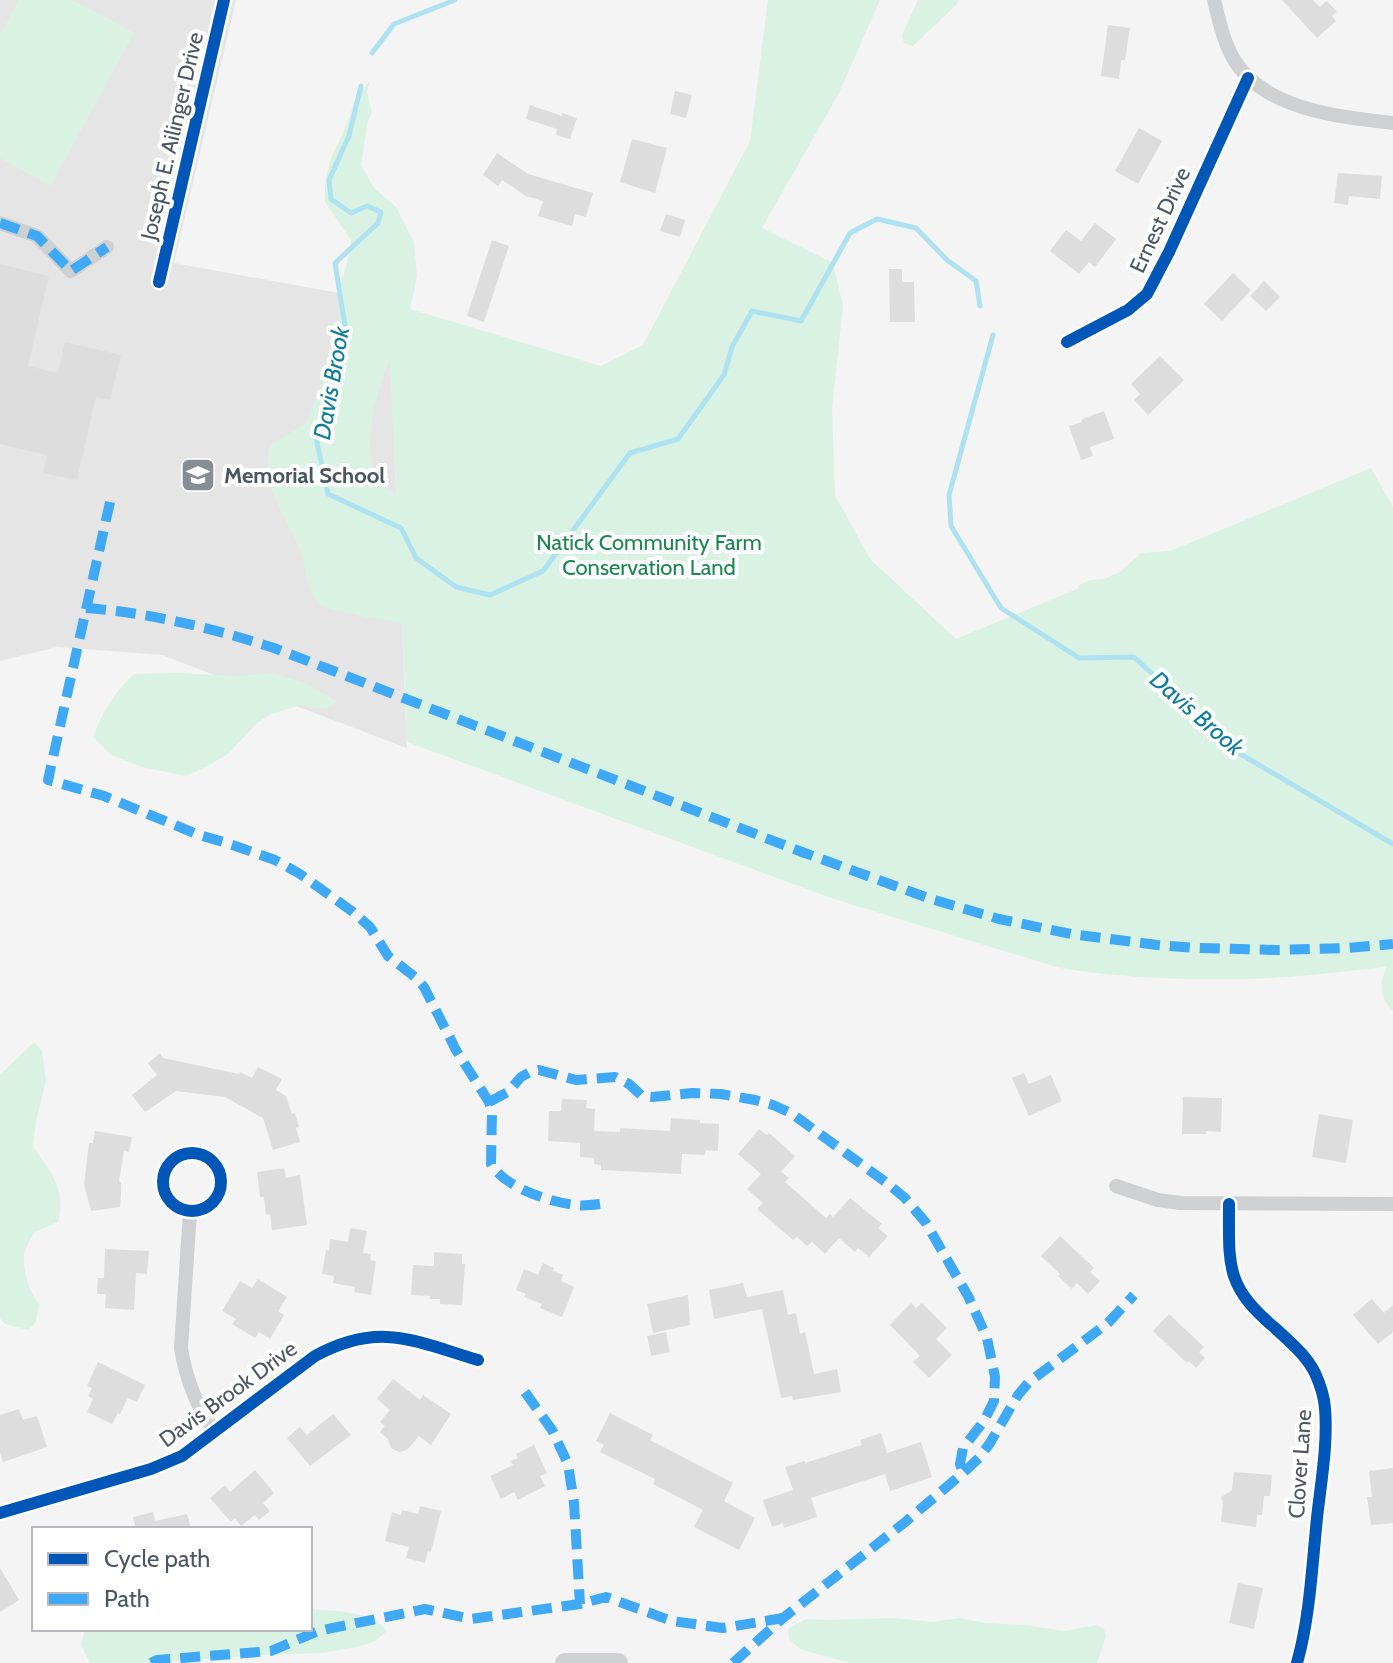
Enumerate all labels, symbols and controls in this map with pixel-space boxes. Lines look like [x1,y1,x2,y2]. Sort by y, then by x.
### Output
street label: Joseph E. Ailinger Drive [135,29,209,244]
street label: Ernest Drive [1124,163,1196,277]
water label: Davis Brook [307,324,355,442]
school or university icon: Memorial School [179,456,217,494]
place label: Memorial School [224,462,385,489]
park label: Natick Community Farm Conservation Land [536,529,762,581]
water label: Davis Brook [1144,665,1250,762]
street label: Davis Brook Drive [154,1335,302,1453]
street label: Clover Lane [1283,1408,1317,1520]
legend [32,1527,312,1631]
text: Cycle path [104,1544,210,1573]
text: Path [104,1584,150,1613]

